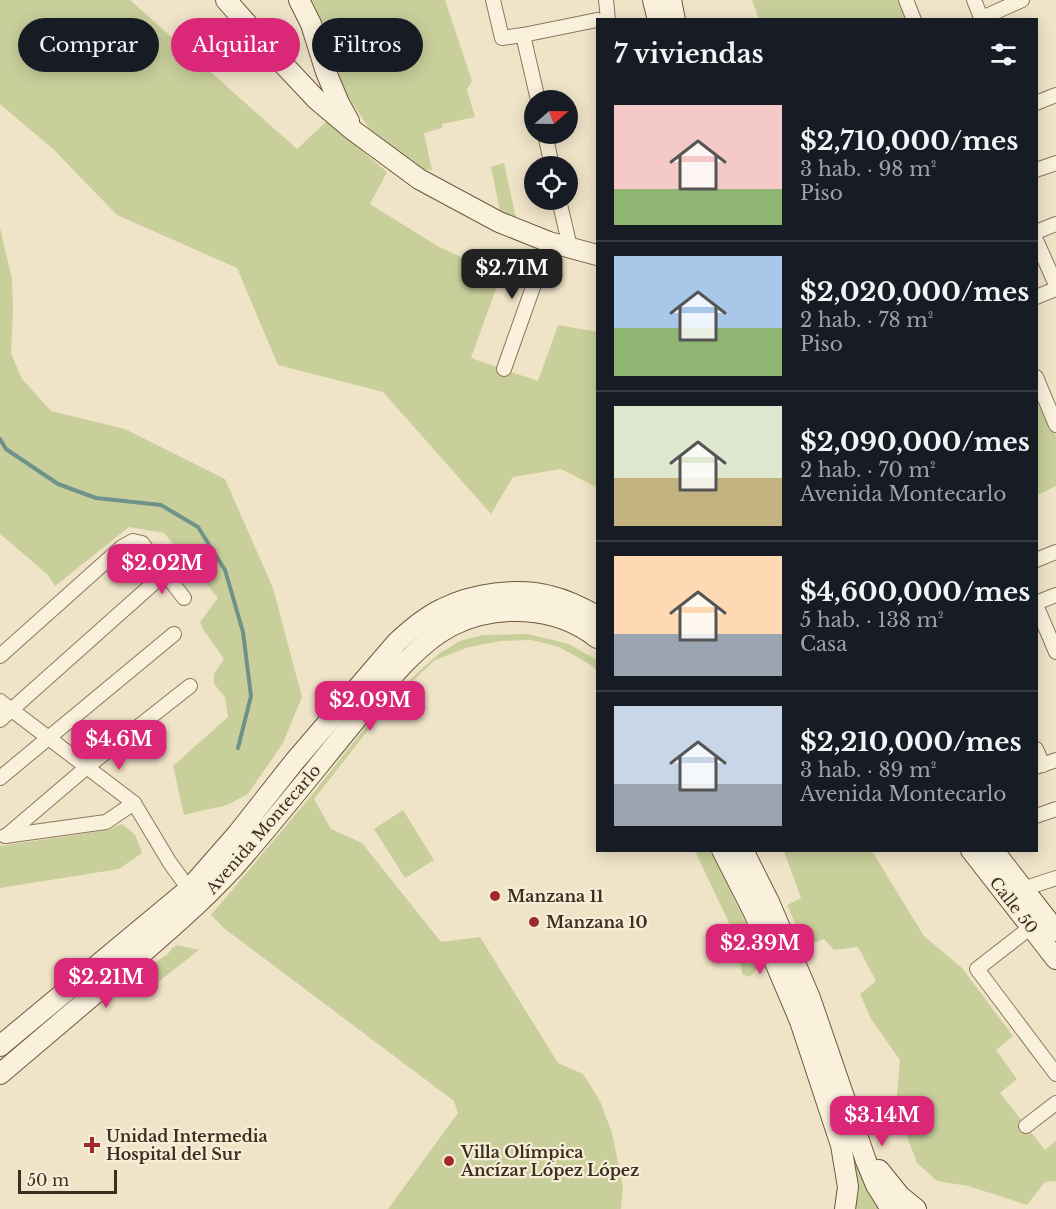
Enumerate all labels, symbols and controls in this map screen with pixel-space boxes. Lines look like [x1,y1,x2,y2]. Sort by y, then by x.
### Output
chip: Comprar [18,18,159,72]
chip: Alquilar [171,18,300,72]
chip: Filtros [312,18,423,72]
text: 7 viviendas [614,38,764,70]
icon: filters [987,38,1020,71]
north arrow [524,90,578,144]
map controls [524,90,578,210]
text: $2,710,000/mes [800,125,1018,157]
icon: home [662,129,734,201]
button: locate [524,156,578,210]
text: 3 hab. · 98 m² [800,157,936,181]
text: Piso [800,181,843,205]
pin: $2.71M [463,249,561,300]
text: $2.71M [475,256,549,280]
text: $2,020,000/mes [800,276,1029,308]
icon: home [662,280,734,352]
text: 2 hab. · 78 m² [800,308,934,332]
text: Piso [800,332,843,356]
text: $2,090,000/mes [800,426,1030,458]
icon: home [662,430,734,502]
text: 2 hab. · 70 m² [800,458,936,482]
text: Avenida Montecarlo [800,482,1006,506]
pin: $2.02M [113,544,211,595]
text: $2.02M [121,551,203,575]
text: $4,600,000/mes [800,576,1030,608]
icon: home [662,580,734,652]
text: 5 hab. · 138 m² [800,608,944,632]
text: Casa [800,632,847,656]
pin: $2.09M [321,681,419,732]
text: $2.09M [329,688,411,712]
pin: $4.6M [77,720,161,771]
text: $2,210,000/mes [800,726,1022,758]
text: $4.6M [85,727,153,751]
icon: home [662,730,734,802]
text: 3 hab. · 89 m² [800,758,936,782]
street label: Avenida Montecarlo [201,760,325,899]
text: Avenida Montecarlo [800,782,1006,806]
street label: Calle 50 [986,873,1042,937]
place label: Manzana 11 [507,886,603,906]
marker: Manzana 11 [488,889,502,903]
place label: Manzana 10 [546,912,648,932]
marker: Manzana 10 [527,915,541,929]
pin: $2.39M [711,924,809,975]
text: $2.39M [720,931,800,955]
pin: $2.21M [57,958,155,1009]
text: $2.21M [68,965,144,989]
pin: $3.14M [833,1096,931,1147]
text: $3.14M [844,1103,920,1127]
place label: Unidad Intermedia Hospital del Sur [106,1126,268,1164]
marker: Unidad Intermedia Hospital del Sur [83,1136,101,1154]
place label: Villa Olímpica Ancízar López López [460,1142,639,1180]
marker: Villa Olímpica Ancízar López López [442,1154,456,1168]
scale bar [18,1167,117,1194]
text: 50 m [27,1170,69,1190]

